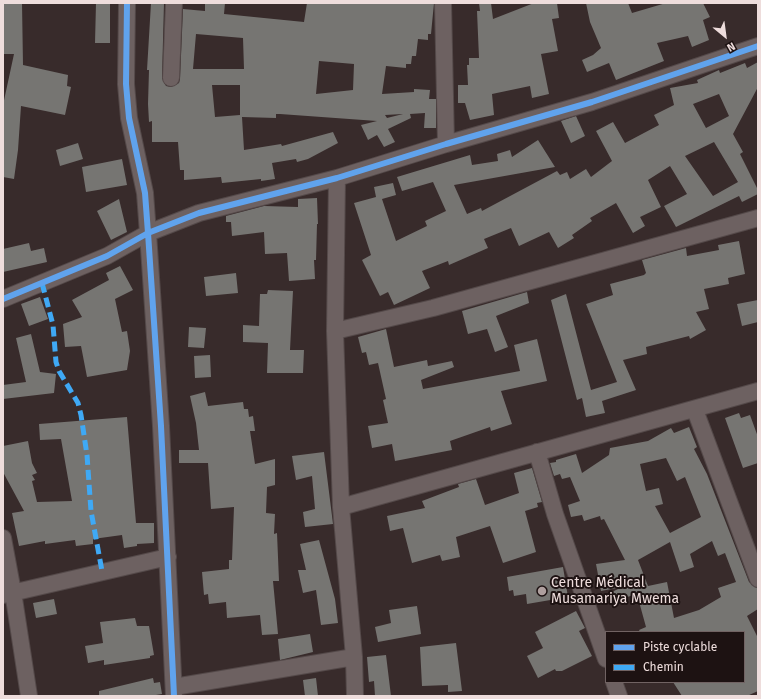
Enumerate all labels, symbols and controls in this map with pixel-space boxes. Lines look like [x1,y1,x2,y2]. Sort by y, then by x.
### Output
north arrow [705,16,745,56]
text: N [725,39,737,54]
place label: Centre Médical Musamariya Mwema [551,575,679,608]
marker: Centre Médical Musamariya Mwema [536,585,548,597]
legend [605,631,745,683]
text: Piste cyclable [643,640,717,654]
text: Chemin [643,660,684,674]

